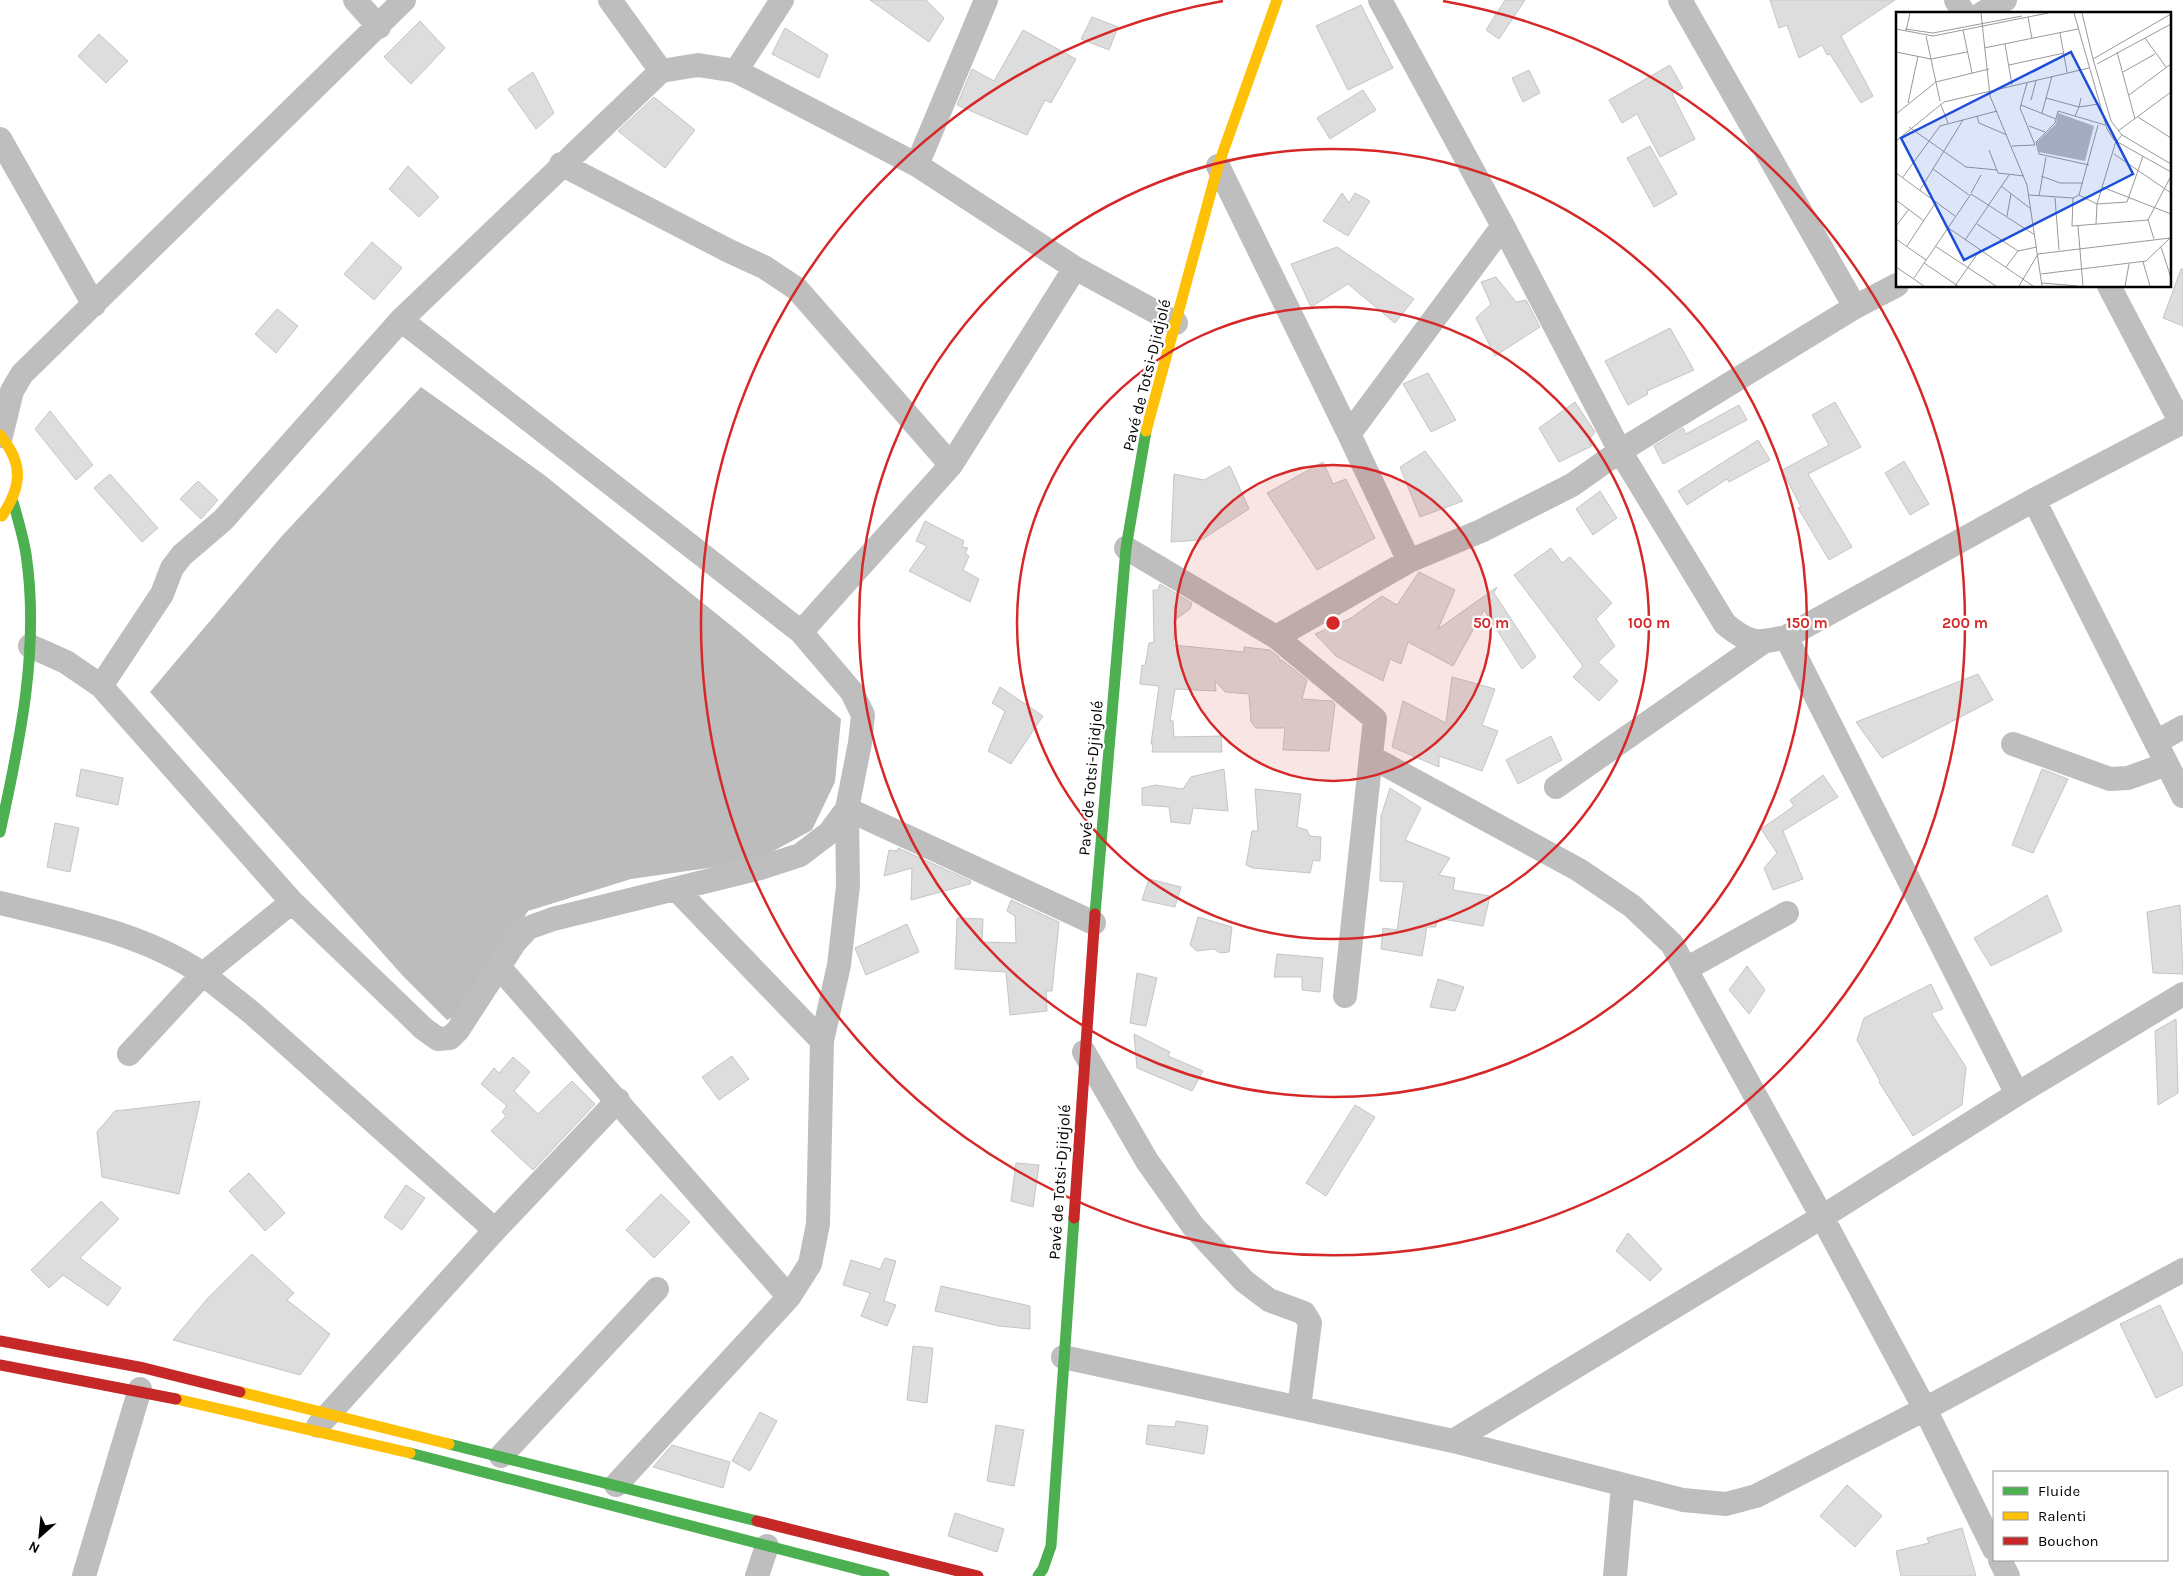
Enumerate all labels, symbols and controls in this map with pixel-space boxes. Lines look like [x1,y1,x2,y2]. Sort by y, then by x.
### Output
inset map [1896,12,2170,288]
street label: Pavé de Totsi-Djidjolé [1118,297,1175,453]
centre of rings [1324,614,1342,632]
text: 50 m [1473,614,1509,632]
text: 100 m [1628,614,1670,632]
text: 150 m [1786,614,1828,632]
text: 200 m [1942,614,1988,632]
street label: Pavé de Totsi-Djidjolé [1074,700,1107,856]
street label: Pavé de Totsi-Djidjolé [1045,1104,1074,1260]
legend [1993,1471,2168,1561]
text: Fluide [2038,1482,2080,1500]
text: Ralenti [2038,1507,2087,1525]
north arrow [15,1511,65,1561]
text: Bouchon [2038,1532,2099,1550]
text: N [26,1537,43,1557]

